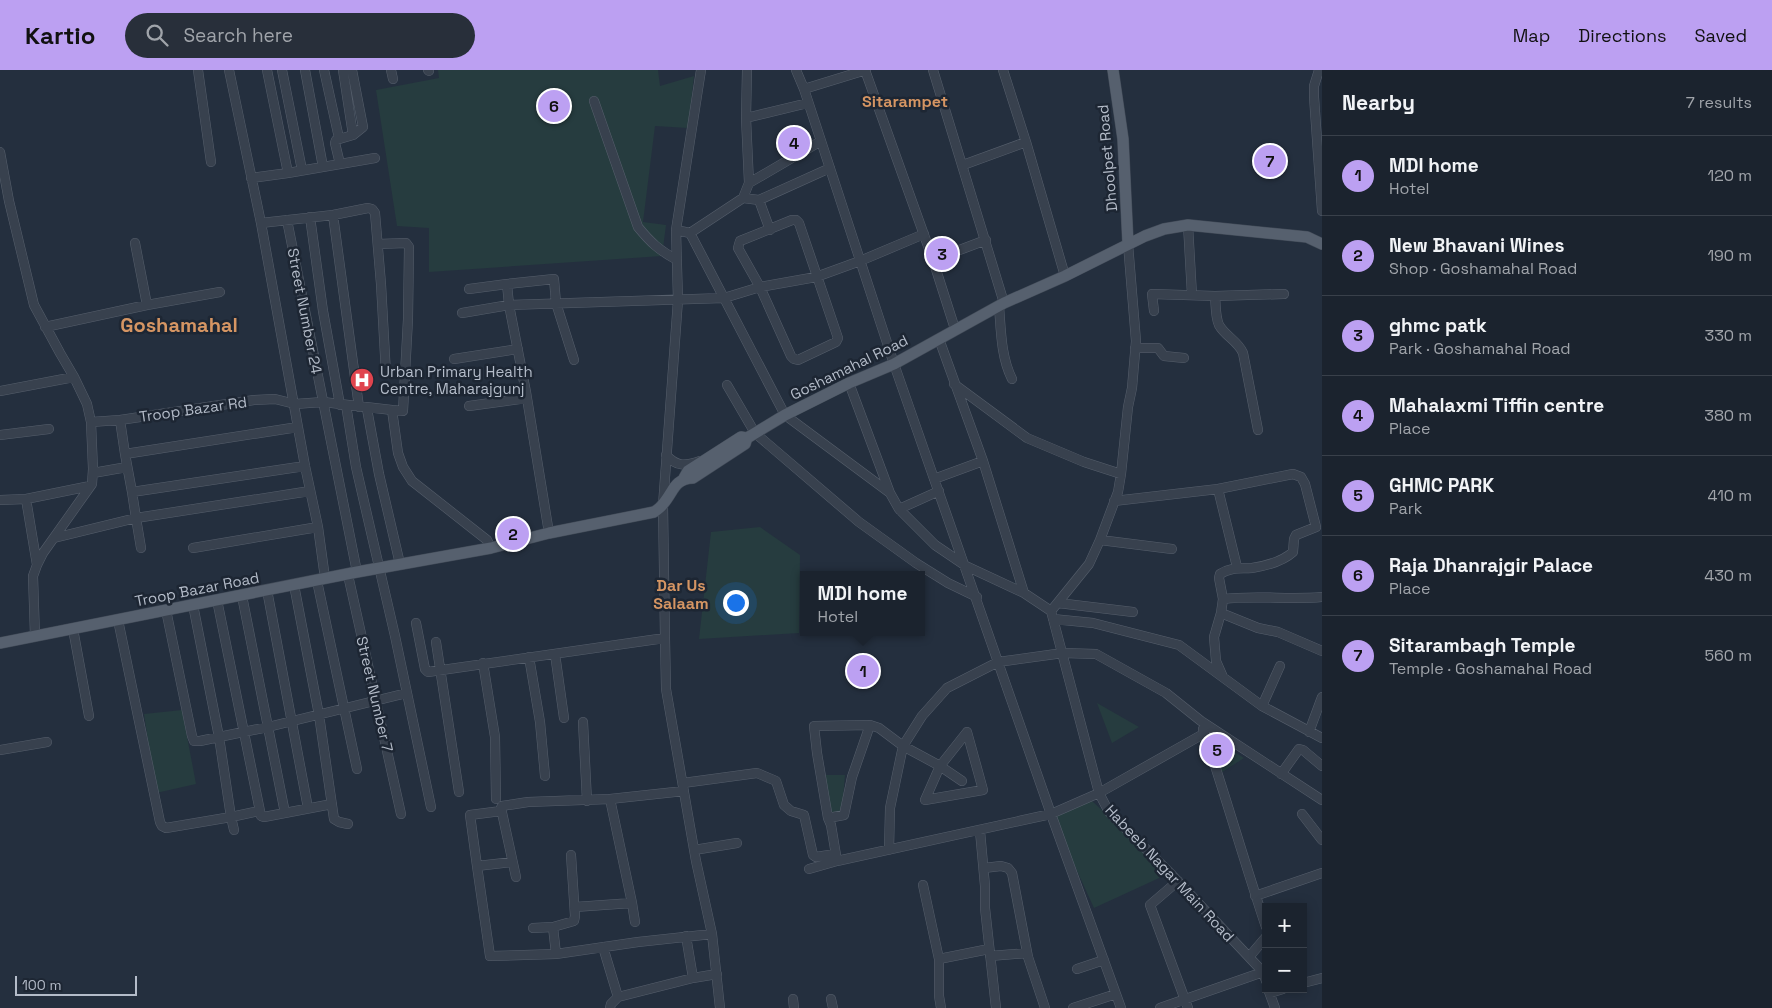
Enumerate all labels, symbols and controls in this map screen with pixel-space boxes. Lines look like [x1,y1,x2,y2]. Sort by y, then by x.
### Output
search box [125,13,475,58]
text: Kartio [25,20,95,51]
icon: search [143,21,171,49]
text: Search here [183,23,293,48]
text: Map [1513,24,1550,47]
text: Directions [1578,24,1667,47]
text: Saved [1695,24,1747,47]
pin: 6 [538,87,570,125]
text: Nearby [1342,89,1415,116]
district label: Sitarampet [862,91,948,112]
text: 7 results [1686,92,1752,113]
street label: Dhoolpet Road [1093,104,1121,212]
pin: 4 [778,124,810,162]
pin: 7 [1254,142,1286,180]
text: MDI home [1389,153,1479,178]
text: 1 [1354,165,1362,186]
text: 120 m [1708,165,1752,186]
text: Hotel [1389,178,1430,199]
text: New Bhavani Wines [1389,233,1565,258]
pin: 3 [926,235,958,273]
text: 2 [1353,245,1363,266]
text: 190 m [1707,245,1752,266]
street label: Street Number 24 [283,246,327,376]
text: Shop · Goshamahal Road [1389,258,1577,279]
district label: Goshamahal [120,312,238,338]
text: ghmc patk [1389,313,1487,338]
text: 3 [1353,325,1363,346]
text: 330 m [1705,325,1752,346]
street label: Goshamahal Road [787,330,911,404]
text: Park · Goshamahal Road [1389,338,1571,359]
place label: Urban Primary Health Centre, Maharajgunj [380,362,533,398]
hospital icon: Urban Primary Health Centre, Maharajgunj [349,367,375,393]
street label: Troop Bazar Rd [138,392,248,426]
text: Mahalaxmi Tiffin centre [1389,393,1604,418]
text: 4 [1353,405,1363,426]
text: 380 m [1704,405,1752,426]
text: Place [1389,418,1431,439]
text: GHMC PARK [1389,473,1494,498]
text: 5 [1353,485,1363,506]
text: 410 m [1708,485,1752,506]
text: Park [1389,498,1422,519]
pin: 2 [497,515,529,553]
text: Raja Dhanrajgir Palace [1389,553,1593,578]
text: 6 [1353,565,1363,586]
text: 430 m [1704,565,1752,586]
street label: Troop Bazar Road [133,568,261,610]
popup [800,571,925,636]
district label: Dar Us Salaam [653,575,709,614]
text: Place [1389,578,1431,599]
text: MDI home [818,581,907,606]
your location [723,590,749,616]
text: Hotel [818,606,858,627]
text: Sitarambagh Temple [1389,633,1575,658]
street label: Street Number 7 [352,634,398,754]
text: 7 [1354,645,1362,666]
text: 560 m [1704,645,1752,666]
pin: 1 [847,652,879,690]
text: Temple · Goshamahal Road [1389,658,1592,679]
pin: 5 [1201,731,1233,769]
street label: Habeeb Nagar Main Road [1101,800,1239,946]
map controls [1262,903,1307,993]
button: + [1262,903,1307,948]
button: − [1262,948,1307,993]
scale bar [15,973,138,996]
text: 100 m [22,976,61,994]

